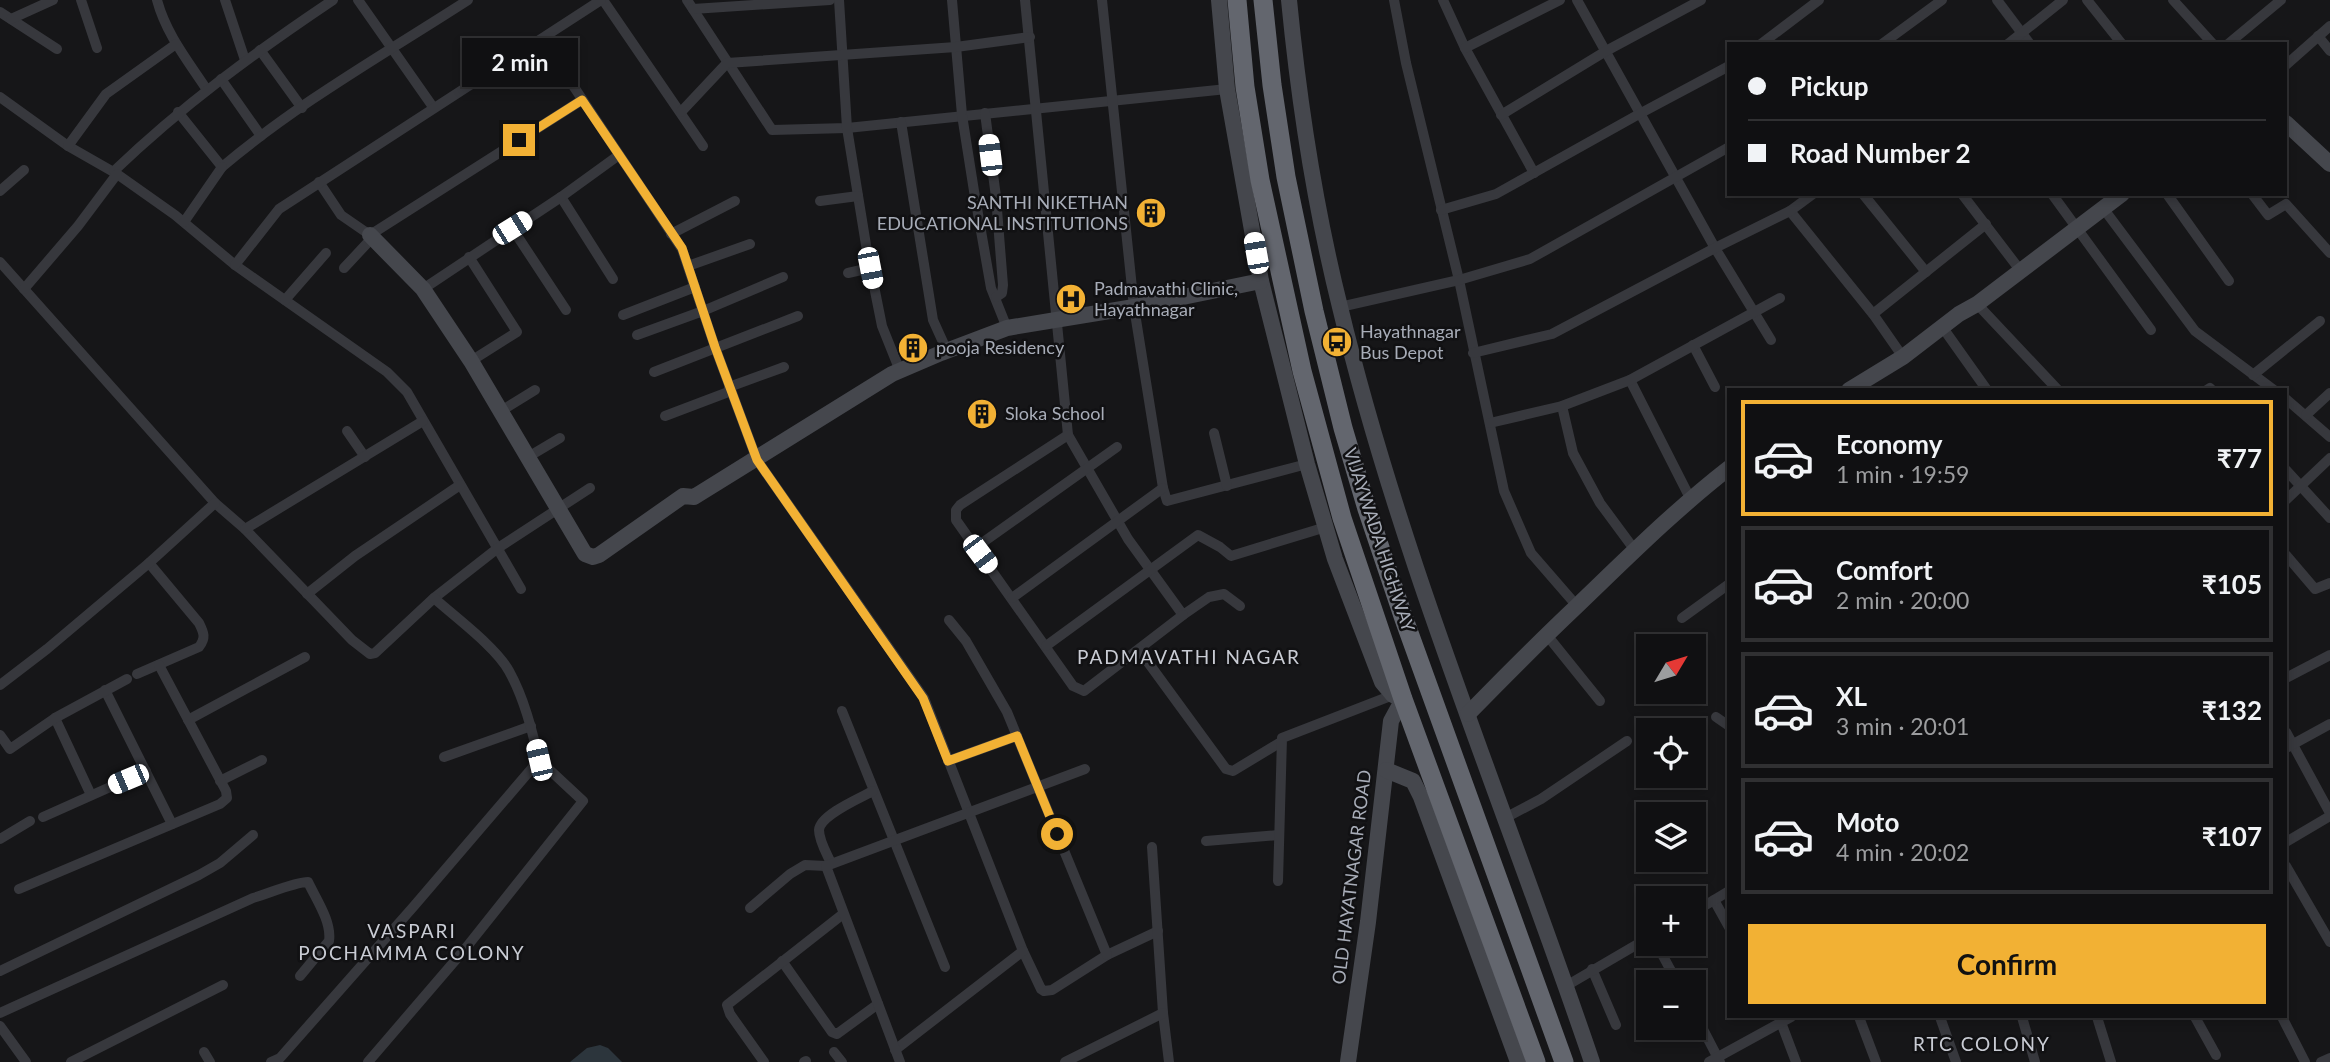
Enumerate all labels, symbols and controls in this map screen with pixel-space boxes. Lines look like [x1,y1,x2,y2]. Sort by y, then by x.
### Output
callout: 2 min [461,38,577,88]
text: 2 min [491,48,549,76]
text: Pickup [1790,70,1869,102]
route end [503,124,535,156]
car [978,133,1003,177]
text: Road Number 2 [1790,137,1970,169]
place label: SANTHI NIKETHAN EDUCATIONAL INSTITUTIONS [877,191,1128,234]
building icon: SANTHI NIKETHAN EDUCATIONAL INSTITUTIONS [1134,196,1168,230]
car [489,208,536,248]
car [1243,230,1270,276]
car [856,245,885,291]
place label: Padmavathi Clinic, Hayathnagar [1094,277,1238,320]
hospital icon: Padmavathi Clinic, Hayathnagar [1054,282,1088,316]
place label: Hayathnagar Bus Depot [1360,320,1461,363]
bus stop icon: Hayathnagar Bus Depot [1320,325,1354,359]
building icon: pooja Residency [896,331,930,365]
place label: pooja Residency [936,336,1065,358]
building icon: Sloka School [965,397,999,431]
place label: Sloka School [1005,402,1105,424]
icon: car [1752,427,1815,490]
text: Economy [1836,428,1942,460]
text: ₹77 [2217,442,2262,474]
street label: VIJAYWADA HIGHWAY [1340,445,1420,635]
text: 1 min · 19:59 [1836,460,1969,488]
car [959,531,1002,577]
icon: car [1752,553,1815,616]
text: Comfort [1836,554,1933,586]
text: ₹105 [2202,568,2262,600]
text: 2 min · 20:00 [1836,586,1969,614]
north arrow [1636,634,1706,704]
map controls [1636,634,1706,1040]
district label: PADMAVATHI NAGAR [1077,645,1301,668]
icon: car [1752,679,1815,742]
text: XL [1836,680,1867,712]
text: ₹132 [2202,694,2262,726]
text: 3 min · 20:01 [1836,712,1969,740]
button: locate [1636,718,1706,788]
car [525,737,554,783]
car [105,761,152,797]
street label: OLD HAYATNAGAR ROAD [1327,768,1375,985]
button: layers [1636,802,1706,872]
icon: car [1752,805,1815,868]
text: Moto [1836,806,1899,838]
route start [1041,818,1073,850]
text: ₹107 [2202,820,2262,852]
text: 4 min · 20:02 [1836,838,1969,866]
button: + [1636,886,1706,956]
district label: VASPARI POCHAMMA COLONY [298,919,526,964]
button: Confirm [1748,924,2266,1004]
button: − [1636,970,1706,1040]
district label: RTC COLONY [1913,1032,2051,1055]

